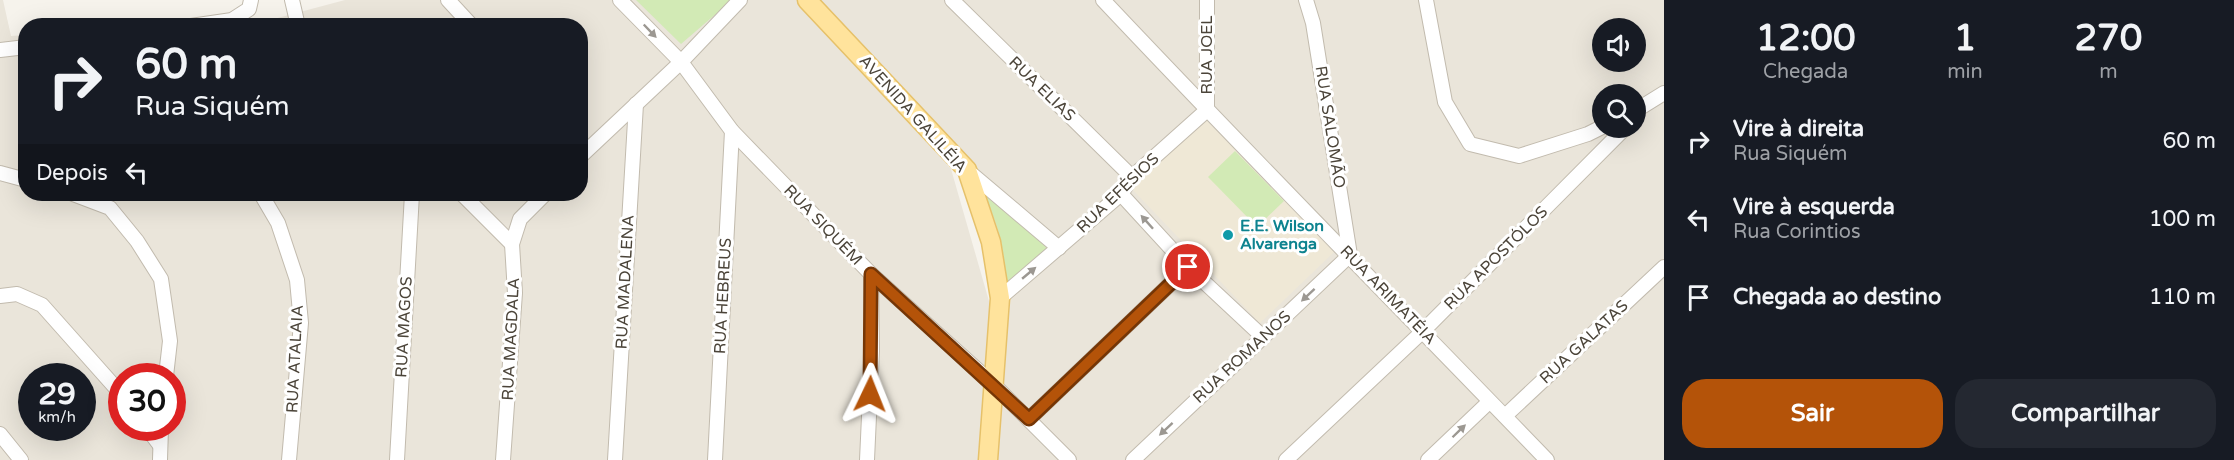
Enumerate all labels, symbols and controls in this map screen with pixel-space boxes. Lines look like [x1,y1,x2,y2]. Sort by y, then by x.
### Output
street label: RUA JOEL [1197,15,1217,95]
text: 12:00 [1756,17,1856,60]
text: 1 [1954,17,1976,60]
text: 270 [2074,17,2142,60]
map controls [1592,18,1646,138]
button: sound [1592,18,1646,72]
one-way arrow [643,23,657,37]
text: 60 m [135,39,237,90]
icon: right [36,42,114,120]
street label: AVENIDA GALILÉIA [855,51,971,177]
street label: RUA ELIAS [1004,52,1080,126]
text: Chegada [1763,60,1848,84]
text: min [1947,60,1983,84]
text: m [2099,60,2118,84]
street label: RUA SALOMÃO [1310,64,1350,190]
button: search [1592,84,1646,138]
text: Rua Siquém [135,90,290,123]
text: Vire à direita [1733,116,1864,142]
icon: right [1682,125,1715,158]
text: 60 m [2162,128,2216,154]
text: Rua Siquém [1733,142,1847,166]
street label: RUA EFÉSIOS [1073,149,1163,237]
icon: left [120,156,153,189]
text: Depois [36,160,108,186]
street label: RUA SIQUÉM [780,180,866,270]
text: Vire à esquerda [1733,194,1895,220]
street label: RUA APOSTÓLOS [1440,202,1552,314]
icon: left [1682,203,1715,236]
text: 100 m [2149,206,2216,232]
street label: RUA MADALENA [611,214,639,350]
one-way arrow [1141,215,1154,230]
place label: E.E. Wilson Alvarenga [1240,216,1324,254]
text: Rua Corintios [1733,220,1861,244]
marker: E.E. Wilson Alvarenga [1221,228,1235,242]
street label: RUA HEBREUS [710,237,736,355]
pin [1162,241,1213,292]
street label: RUA ARIMATÉIA [1336,241,1440,349]
icon: arrive [1171,250,1204,283]
one-way arrow [1021,267,1036,280]
street label: RUA MAGOS [391,276,417,378]
street label: RUA MAGDALA [498,277,524,401]
icon: arrive [1682,281,1715,314]
text: Chegada ao destino [1733,284,1941,310]
text: 110 m [2149,284,2216,310]
one-way arrow [1300,288,1315,302]
street label: RUA GALATAS [1536,296,1633,388]
street label: RUA ATALAIA [282,304,308,414]
street label: RUA ROMANOS [1189,306,1295,408]
position arrow [838,362,902,426]
speed limit sign: 30 [108,363,186,441]
text: 29 [38,376,76,413]
button: Sair [1682,379,1943,448]
button: Compartilhar [1955,379,2216,448]
text: km/h [38,408,76,426]
one-way arrow [1158,422,1173,436]
one-way arrow [1451,424,1465,438]

